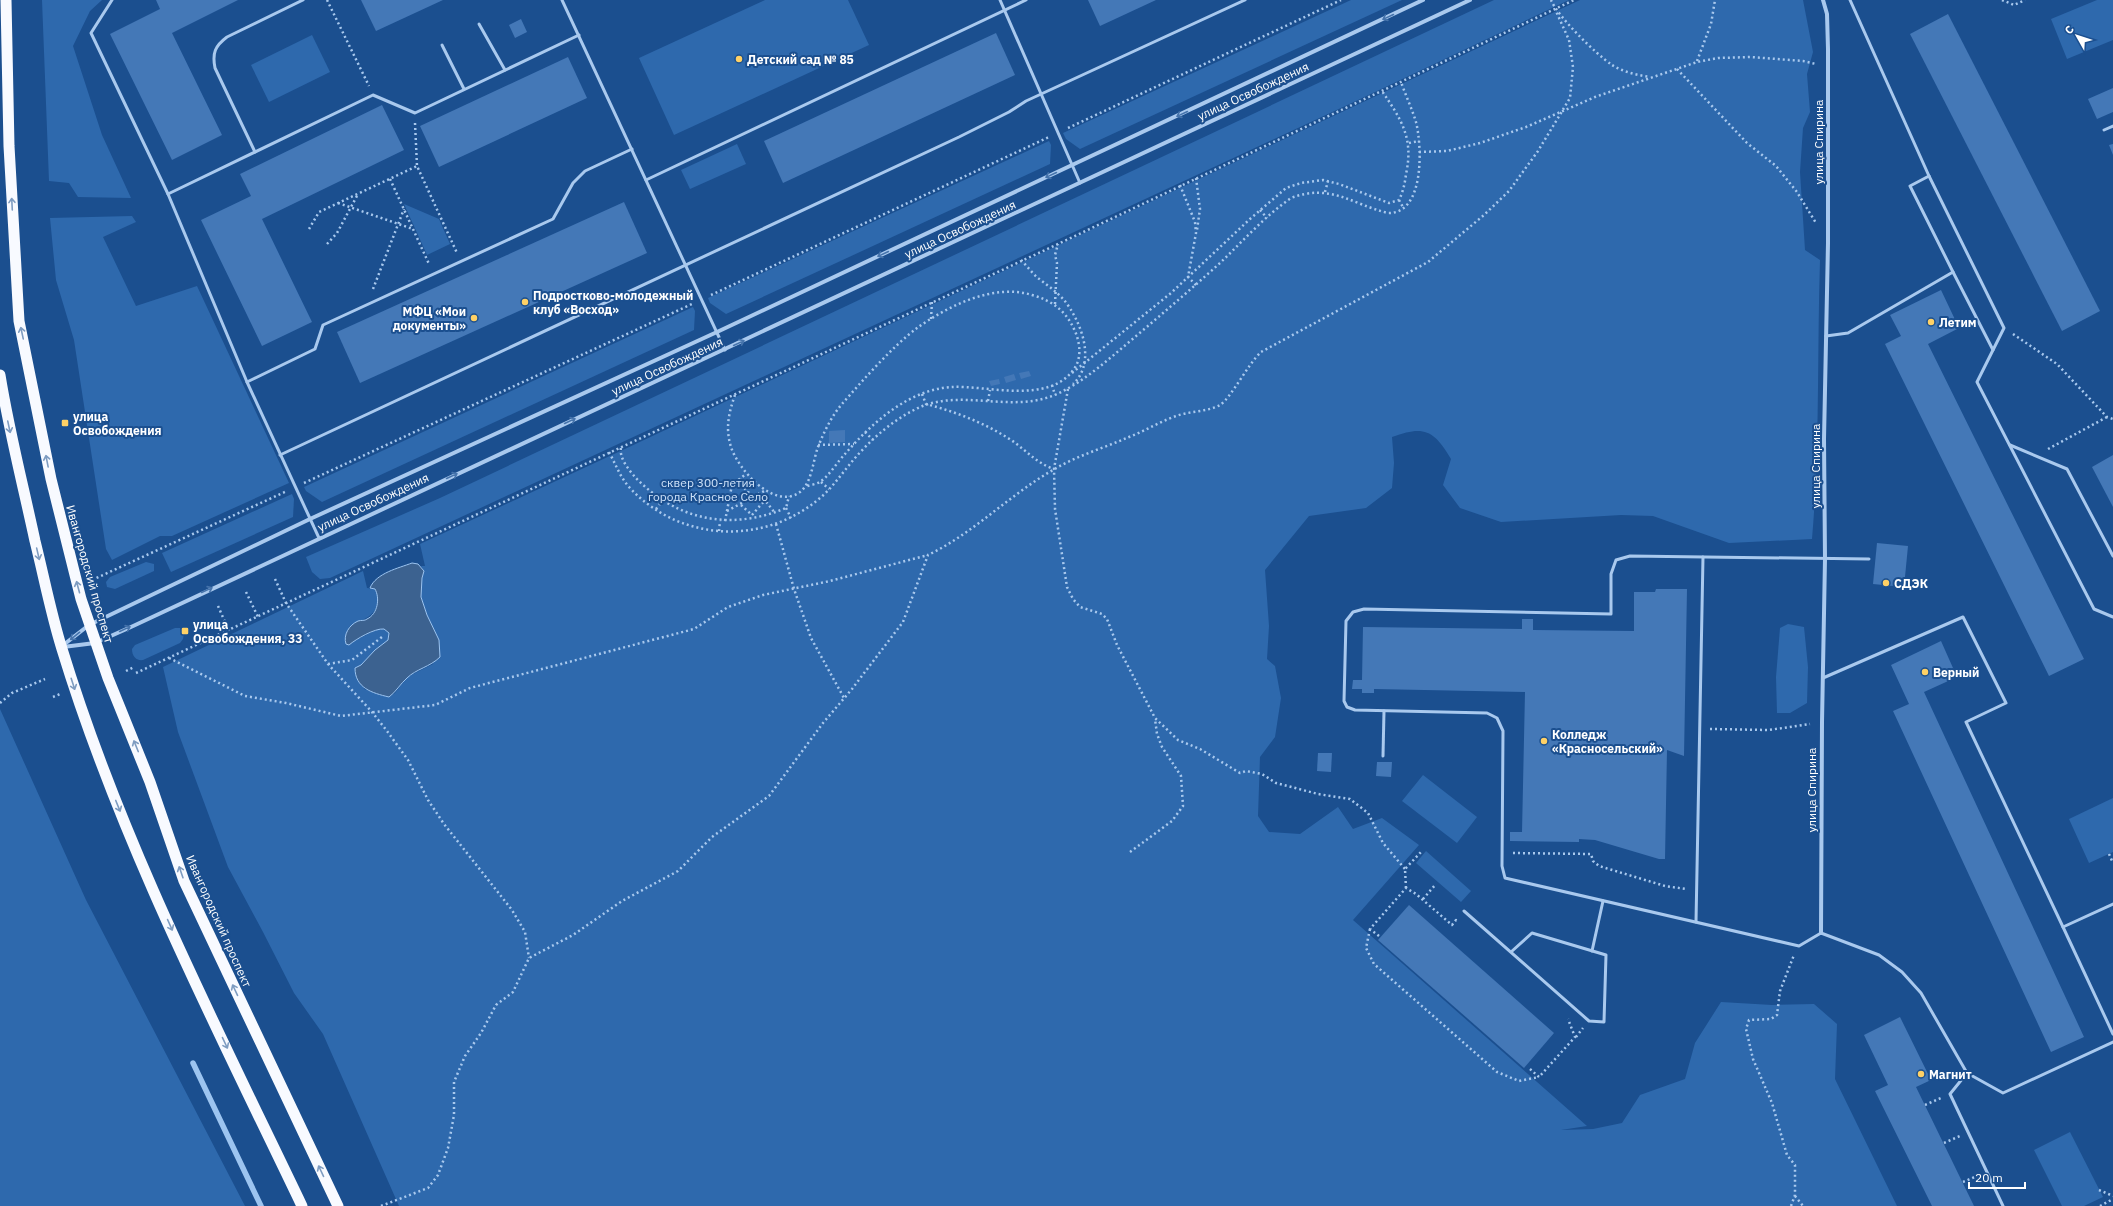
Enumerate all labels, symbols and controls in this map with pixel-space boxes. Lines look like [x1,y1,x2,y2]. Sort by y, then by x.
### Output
one-way arrow [1382,14,1394,21]
north arrow [2057,16,2097,56]
text: С [2062,23,2077,37]
place label: Детский сад № 85 [747,52,854,67]
marker: Детский сад № 85 [734,54,744,64]
street label: улица Освобождения [1195,59,1311,123]
street label: улица Спирина [1811,99,1826,184]
one-way arrow [1176,111,1188,118]
one-way arrow [1046,172,1058,179]
street label: улица Освобождения [902,197,1018,261]
one-way arrow [9,198,16,211]
one-way arrow [877,251,889,258]
place label: Подростково-молодежный клуб «Восход» [533,288,693,317]
marker: Подростково-молодежный клуб «Восход» [520,297,530,307]
place label: МФЦ «Мои документы» [393,304,466,333]
marker: МФЦ «Мои документы» [469,313,479,323]
place label: Летим [1939,315,1977,330]
marker: Летим [1926,317,1936,327]
one-way arrow [17,327,25,340]
street label: улица Освобождения [609,334,725,398]
one-way arrow [733,339,745,346]
place label: улица Освобождения [73,409,162,438]
one-way arrow [564,417,576,424]
marker: улица Освобождения [60,418,70,428]
one-way arrow [5,420,13,433]
street label: улица Спирина [1808,423,1823,508]
one-way arrow [43,455,51,468]
street label: улица Освобождения [315,470,431,534]
one-way arrow [446,472,458,479]
park label: сквер 300-летия города Красное Село [648,475,768,504]
street label: Ивангородский проспект [63,503,117,645]
one-way arrow [35,547,43,560]
place label: СДЭК [1894,576,1928,591]
marker: СДЭК [1881,578,1891,588]
one-way arrow [74,581,81,594]
one-way arrow [201,586,213,593]
place label: улица Освобождения, 33 [193,617,303,646]
one-way arrow [118,625,130,632]
marker: улица Освобождения, 33 [180,626,190,636]
one-way arrow [69,631,80,640]
place label: Верный [1933,665,1979,680]
marker: Верный [1920,667,1930,677]
one-way arrow [70,677,77,690]
place label: Колледж «Красносельский» [1552,727,1663,756]
marker: Колледж «Красносельский» [1539,736,1549,746]
one-way arrow [131,740,139,752]
street label: улица Спирина [1804,747,1819,832]
one-way arrow [115,799,123,811]
street label: Ивангородский проспект [183,853,255,990]
one-way arrow [177,866,184,879]
one-way arrow [167,919,174,931]
one-way arrow [231,984,238,996]
one-way arrow [222,1037,229,1049]
place label: Магнит [1929,1067,1972,1082]
marker: Магнит [1916,1069,1926,1079]
scale bar [1969,1164,2025,1190]
one-way arrow [317,1165,324,1177]
text: 20 m [1975,1170,2003,1185]

